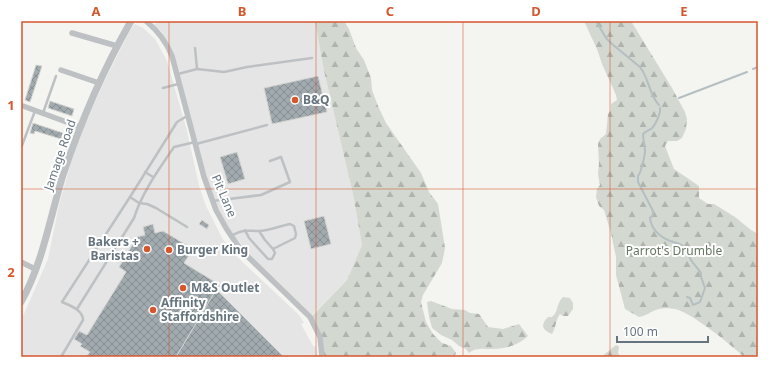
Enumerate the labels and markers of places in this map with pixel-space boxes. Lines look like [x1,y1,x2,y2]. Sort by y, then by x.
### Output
place label: B&Q [303,91,329,108]
marker: B&Q [290,95,300,105]
place label: Bakers + Baristas [88,233,139,264]
place label: Burger King [177,241,248,258]
marker: Bakers + Baristas [142,244,152,254]
marker: Burger King [164,245,174,255]
place label: M&S Outlet [191,279,260,296]
marker: M&S Outlet [178,283,188,293]
place label: Affinity Staffordshire [161,294,239,325]
marker: Affinity Staffordshire [148,305,158,315]

